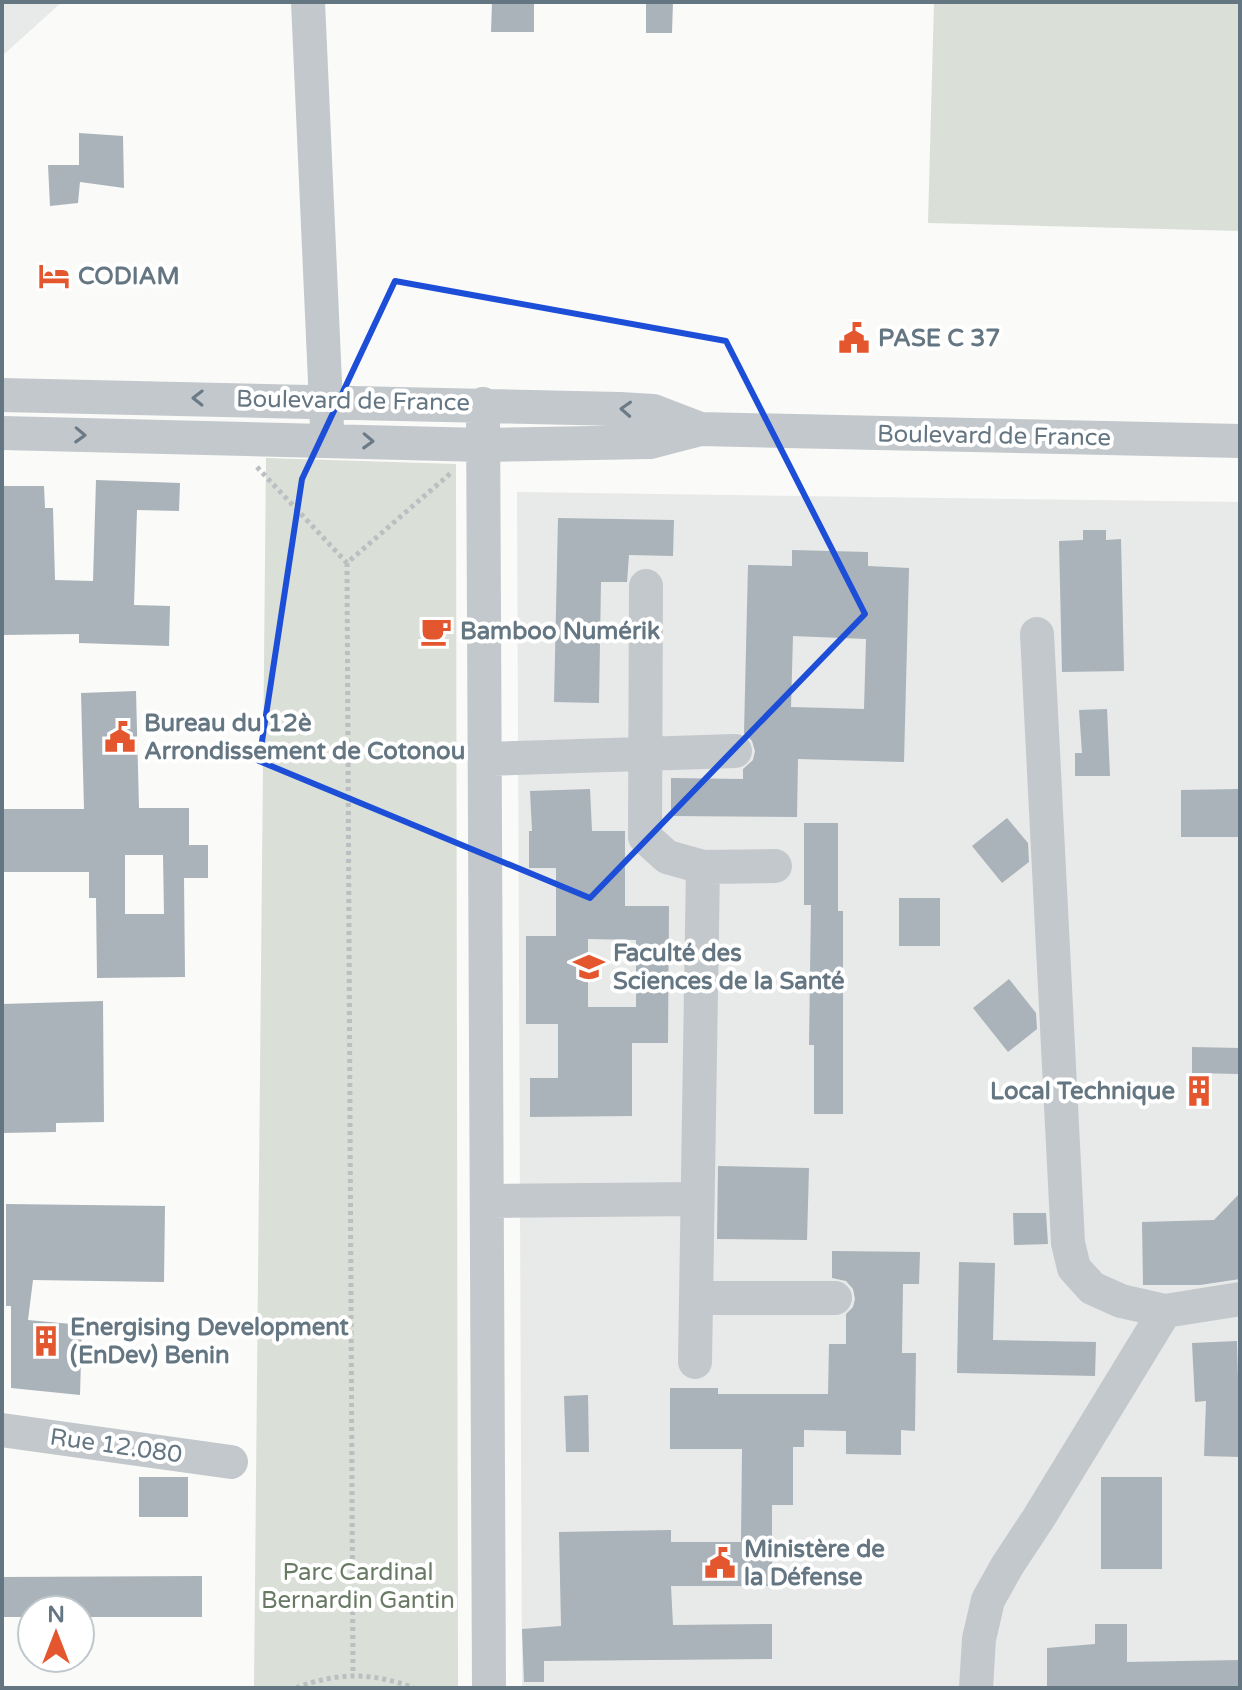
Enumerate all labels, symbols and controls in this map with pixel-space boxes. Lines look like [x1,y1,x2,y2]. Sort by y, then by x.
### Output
hotel icon: CODIAM [37,259,71,293]
place label: CODIAM [78,262,180,291]
public building icon: PASE C 37 [837,321,871,355]
place label: PASE C 37 [878,324,1000,353]
street label: Boulevard de France [236,384,470,418]
one-way arrow [191,389,204,407]
one-way arrow [619,401,632,418]
street label: Boulevard de France [877,419,1111,453]
one-way arrow [74,427,87,444]
one-way arrow [362,433,375,450]
cafe icon: Bamboo Numérik [419,614,453,648]
place label: Bamboo Numérik [460,617,660,646]
place label: Bureau du 12è Arrondissement de Cotonou [144,709,465,766]
public building icon: Bureau du 12è Arrondissement de Cotonou [103,720,137,754]
place label: Faculté des Sciences de la Santé [613,939,845,996]
school or university icon: Faculté des Sciences de la Santé [572,950,606,984]
building icon: Local Technique [1182,1074,1216,1108]
place label: Local Technique [990,1077,1175,1106]
place label: Energising Development (EnDev) Benin [70,1313,350,1370]
building icon: Energising Development (EnDev) Benin [29,1324,63,1358]
street label: Rue 12.080 [48,1422,184,1470]
place label: Ministère de la Défense [744,1535,885,1592]
public building icon: Ministère de la Défense [703,1546,737,1580]
park label: Parc Cardinal Bernardin Gantin [261,1558,455,1615]
north arrow [16,1594,96,1674]
text: N [47,1602,65,1628]

